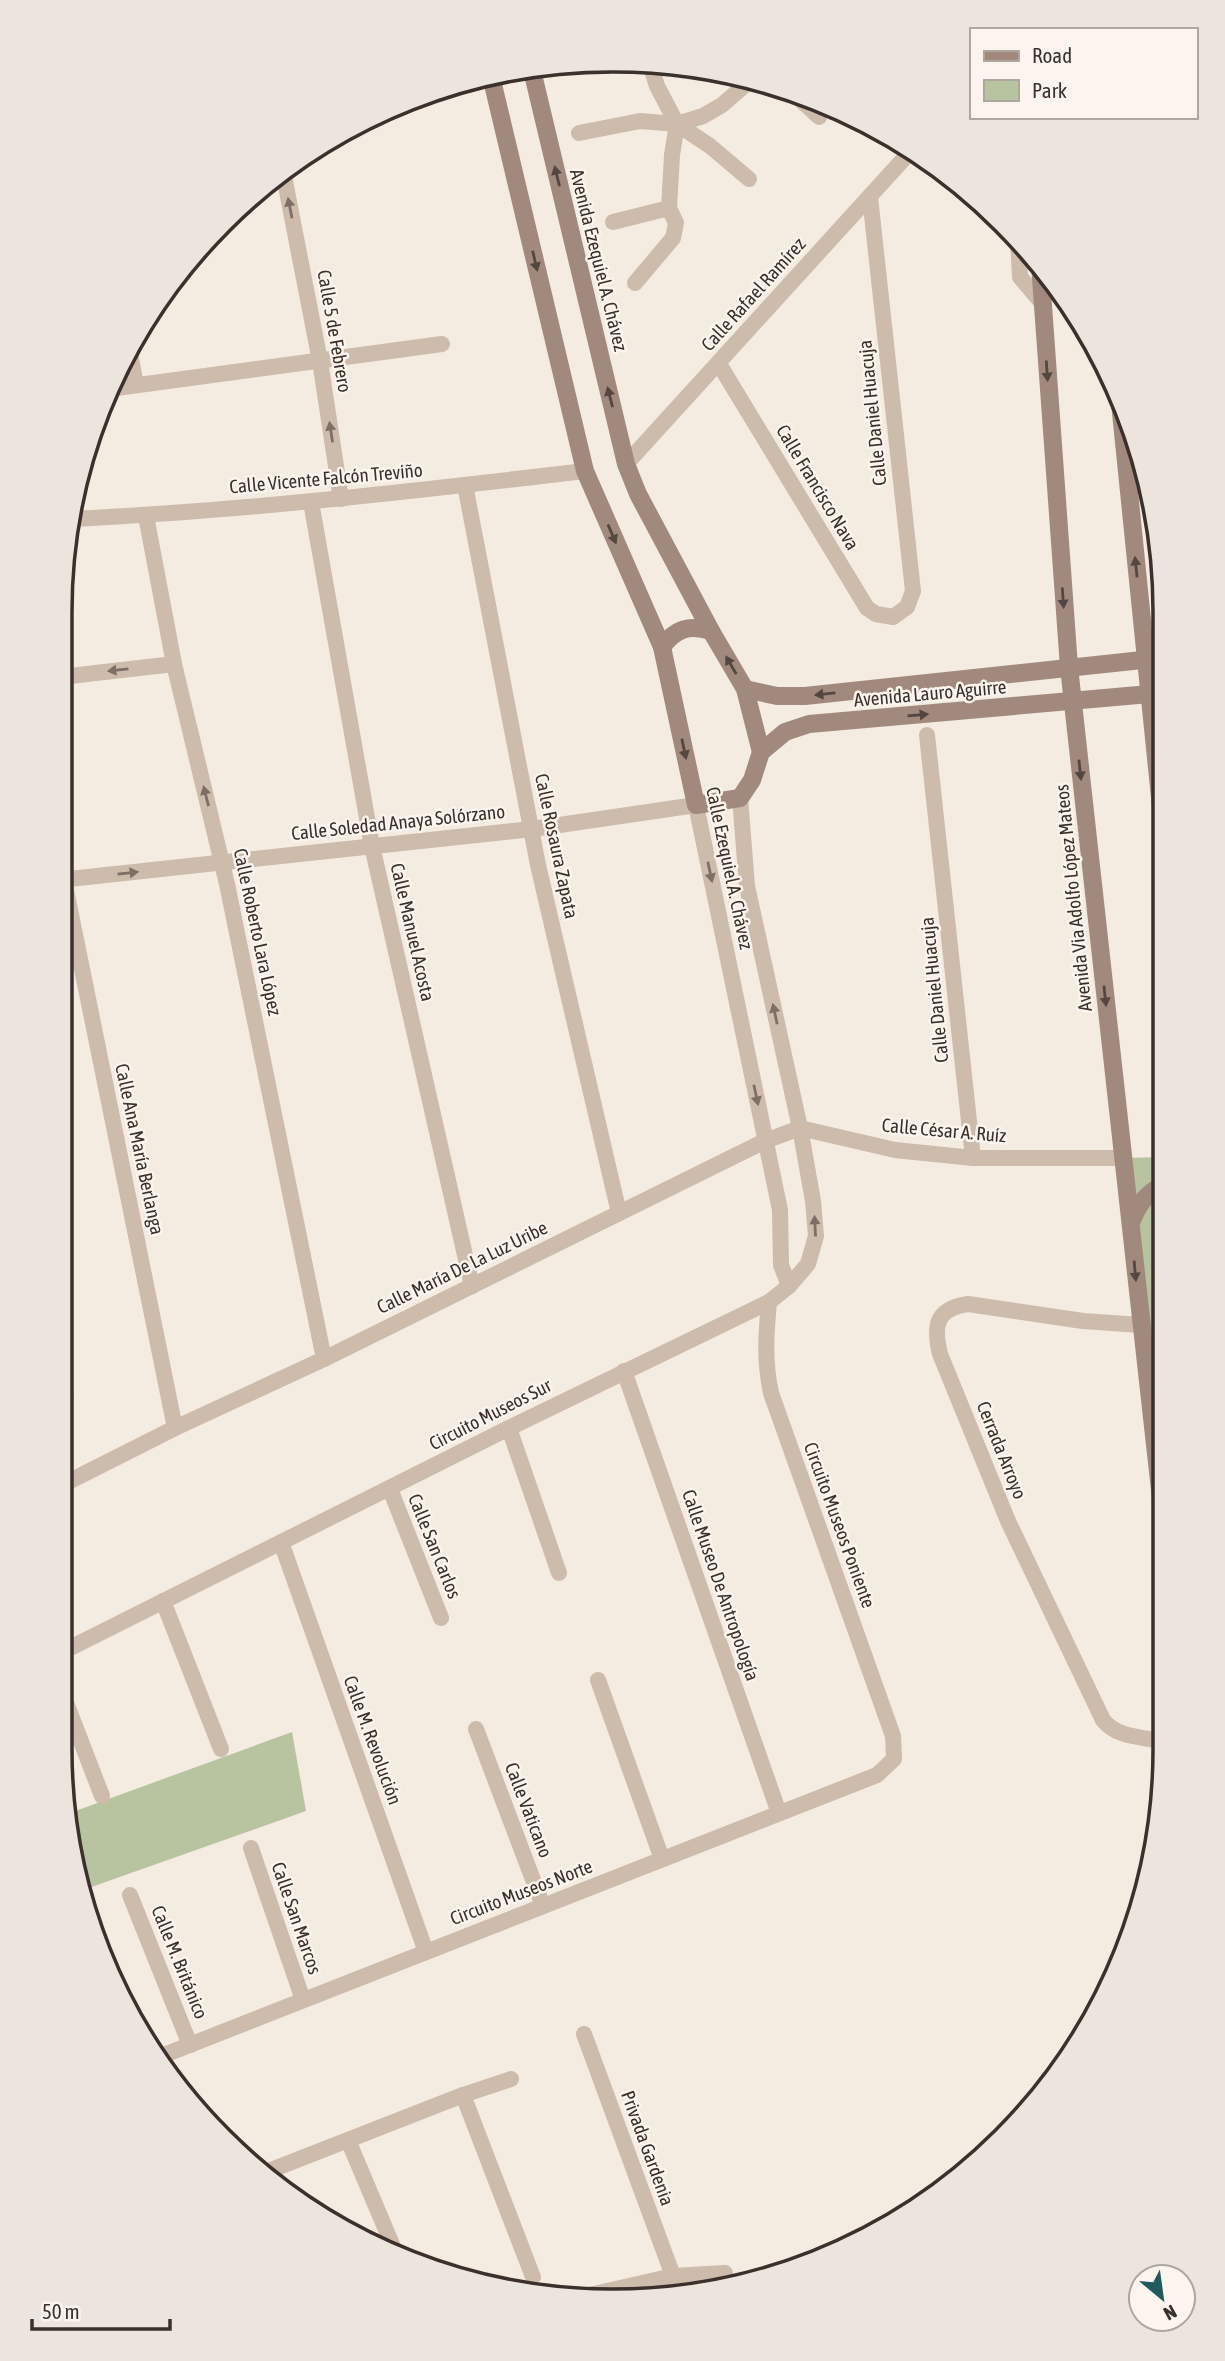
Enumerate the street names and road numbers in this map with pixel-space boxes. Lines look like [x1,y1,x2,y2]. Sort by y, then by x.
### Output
street label: Avenida Ezequiel A. Chávez [566,167,632,353]
street label: Calle Rafael Ramírez [696,233,810,355]
street label: Calle 5 de Febrero [313,268,357,394]
street label: Calle Daniel Huacuja [853,339,891,487]
street label: Calle Francisco Nava [772,420,864,554]
street label: Calle Vicente Falcón Treviño [228,459,424,497]
street label: Avenida Lauro Aguirre [853,675,1007,711]
street label: Calle Rosaura Zapata [531,771,583,921]
street label: Avenida Via Adolfo López Mateos [1050,783,1096,1013]
street label: Calle Ezequiel A. Chávez [702,785,758,951]
street label: Calle Soledad Anaya Solórzano [290,800,506,844]
street label: Calle Roberto Lara López [230,846,287,1018]
street label: Calle Manuel Acosta [386,861,440,1003]
street label: Calle Daniel Huacuja [915,916,953,1064]
street label: Calle Ana María Berlanga [111,1061,169,1237]
street label: Calle César A. Ruíz [881,1114,1007,1146]
street label: Calle María De La Luz Uribe [373,1216,551,1318]
street label: Circuito Museos Sur [425,1374,555,1454]
street label: Cerrada Arroyo [972,1398,1032,1502]
street label: Circuito Museos Poniente [800,1439,880,1611]
street label: Calle Museo De Antropología [678,1487,764,1683]
street label: Calle San Carlos [404,1491,466,1602]
street label: Calle M. Revolución [339,1673,407,1807]
street label: Calle Vaticano [501,1759,557,1861]
street label: Circuito Museos Norte [447,1855,595,1929]
street label: Calle San Marcos [268,1859,327,1977]
street label: Calle M. Británico [147,1902,213,2022]
street label: Privada Gardenia [617,2087,679,2209]

